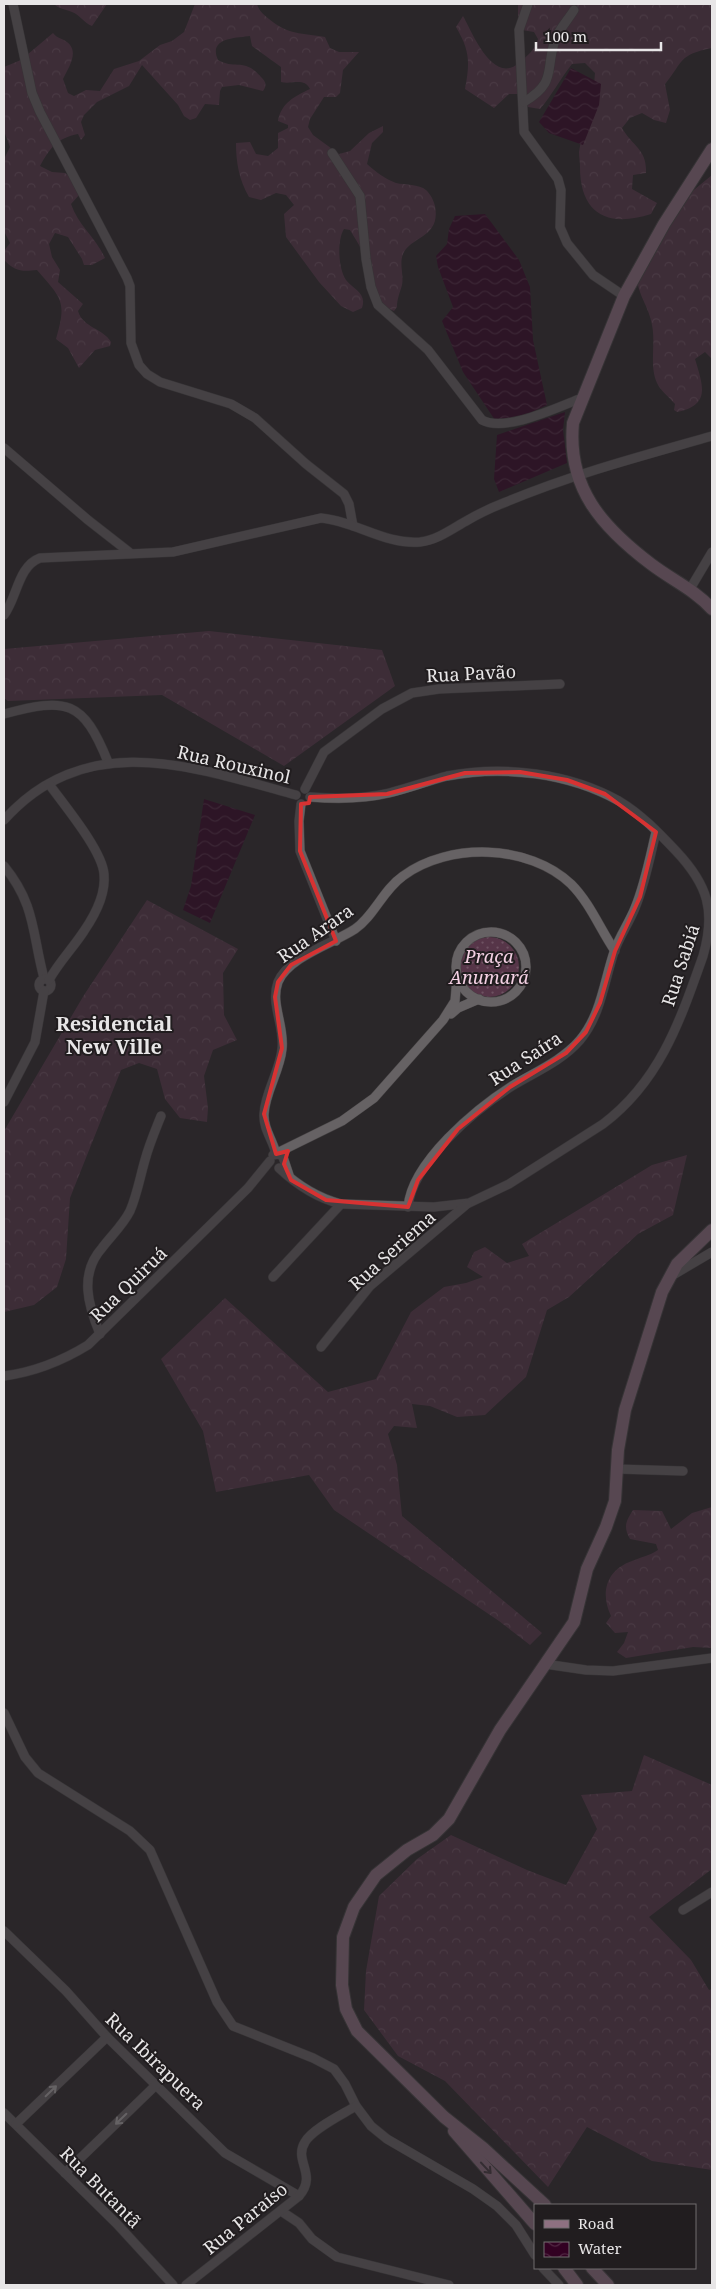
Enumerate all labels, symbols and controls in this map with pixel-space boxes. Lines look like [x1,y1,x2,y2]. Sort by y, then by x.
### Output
scale bar [536,20,661,52]
text: 100 m [544,26,587,46]
street label: Rua Pavão [425,659,517,687]
street label: Rua Rouxinol [175,739,293,789]
street label: Rua Arara [272,898,358,968]
street label: Rua Sabiá [655,921,705,1009]
park label: Praça Anumará [447,944,529,989]
district label: Residencial New Ville [56,1010,172,1060]
street label: Rua Saíra [484,1026,566,1090]
street label: Rua Seriema [344,1205,440,1295]
street label: Rua Quiruá [84,1241,172,1327]
street label: Rua Ibirapuera [101,2007,211,2115]
one-way arrow [45,2085,58,2097]
one-way arrow [114,2113,127,2125]
street label: Rua Butantã [55,2141,147,2233]
one-way arrow [480,2162,492,2175]
street label: Rua Paraíso [198,2177,292,2259]
legend [534,2204,696,2269]
text: Road [578,2213,614,2233]
text: Water [578,2238,621,2258]

